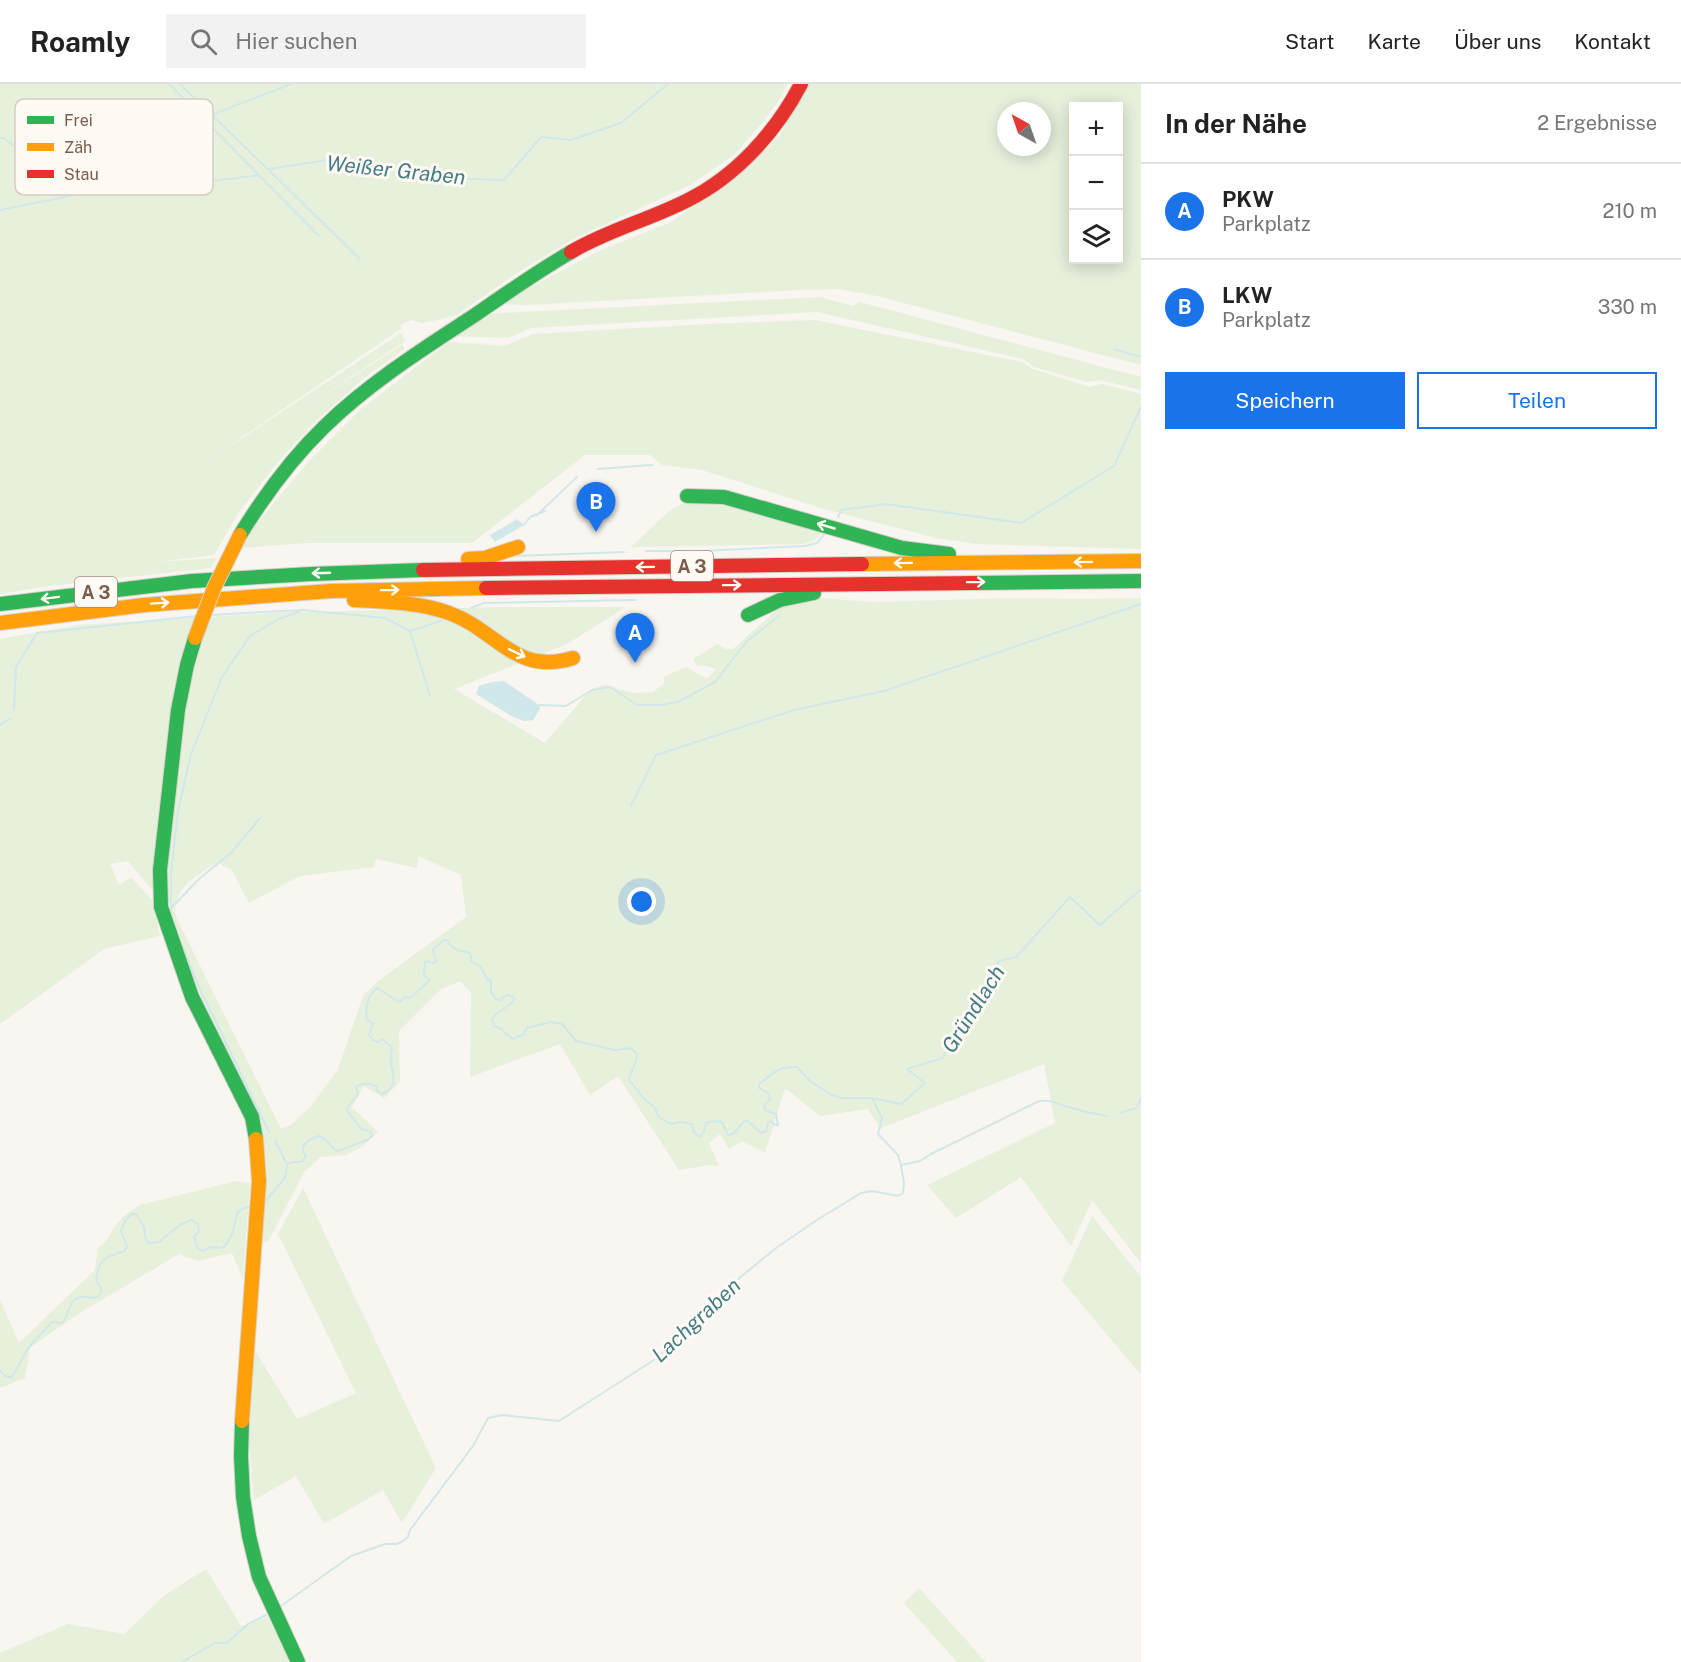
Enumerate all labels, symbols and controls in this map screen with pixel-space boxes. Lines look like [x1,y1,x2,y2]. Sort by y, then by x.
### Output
search box [166,14,586,68]
text: Roamly [30,25,130,58]
icon: search [187,25,220,58]
text: Hier suchen [235,28,357,54]
text: Start [1285,29,1334,54]
text: Karte [1367,29,1421,54]
text: Über uns [1454,29,1541,54]
text: Kontakt [1574,29,1651,54]
legend [15,99,213,195]
north arrow [997,102,1051,156]
map controls [1069,102,1123,264]
button: + [1069,102,1123,156]
text: In der Nähe [1165,108,1307,139]
text: Frei [64,111,93,130]
text: 2 Ergebnisse [1537,111,1657,135]
text: Zäh [64,138,92,157]
water label: Weißer Graben [325,150,467,190]
button: − [1069,156,1123,210]
text: Stau [64,165,99,184]
text: PKW [1222,186,1274,212]
text: A [1177,199,1192,223]
text: 210 m [1603,199,1657,223]
button: layers [1069,210,1123,264]
text: Parkplatz [1222,212,1311,236]
text: LKW [1222,282,1272,308]
text: B [1178,295,1191,319]
text: 330 m [1598,295,1657,319]
text: Parkplatz [1222,308,1311,332]
button: Speichern [1165,372,1405,429]
button: Teilen [1417,372,1657,429]
pin: B [576,482,616,532]
one-way arrow [817,520,836,531]
road number: A 3 [671,551,713,581]
one-way arrow [1073,556,1093,568]
one-way arrow [894,557,914,569]
one-way arrow [636,561,656,572]
one-way arrow [312,568,332,579]
road number: A 3 [75,577,117,607]
one-way arrow [966,577,986,588]
one-way arrow [721,579,741,591]
one-way arrow [379,584,399,595]
one-way arrow [41,593,61,604]
one-way arrow [150,598,170,609]
pin: A [616,614,654,663]
one-way arrow [508,648,526,660]
your location [627,887,656,916]
water label: Gründlach [936,961,1010,1057]
water label: Lachgraben [647,1273,745,1367]

